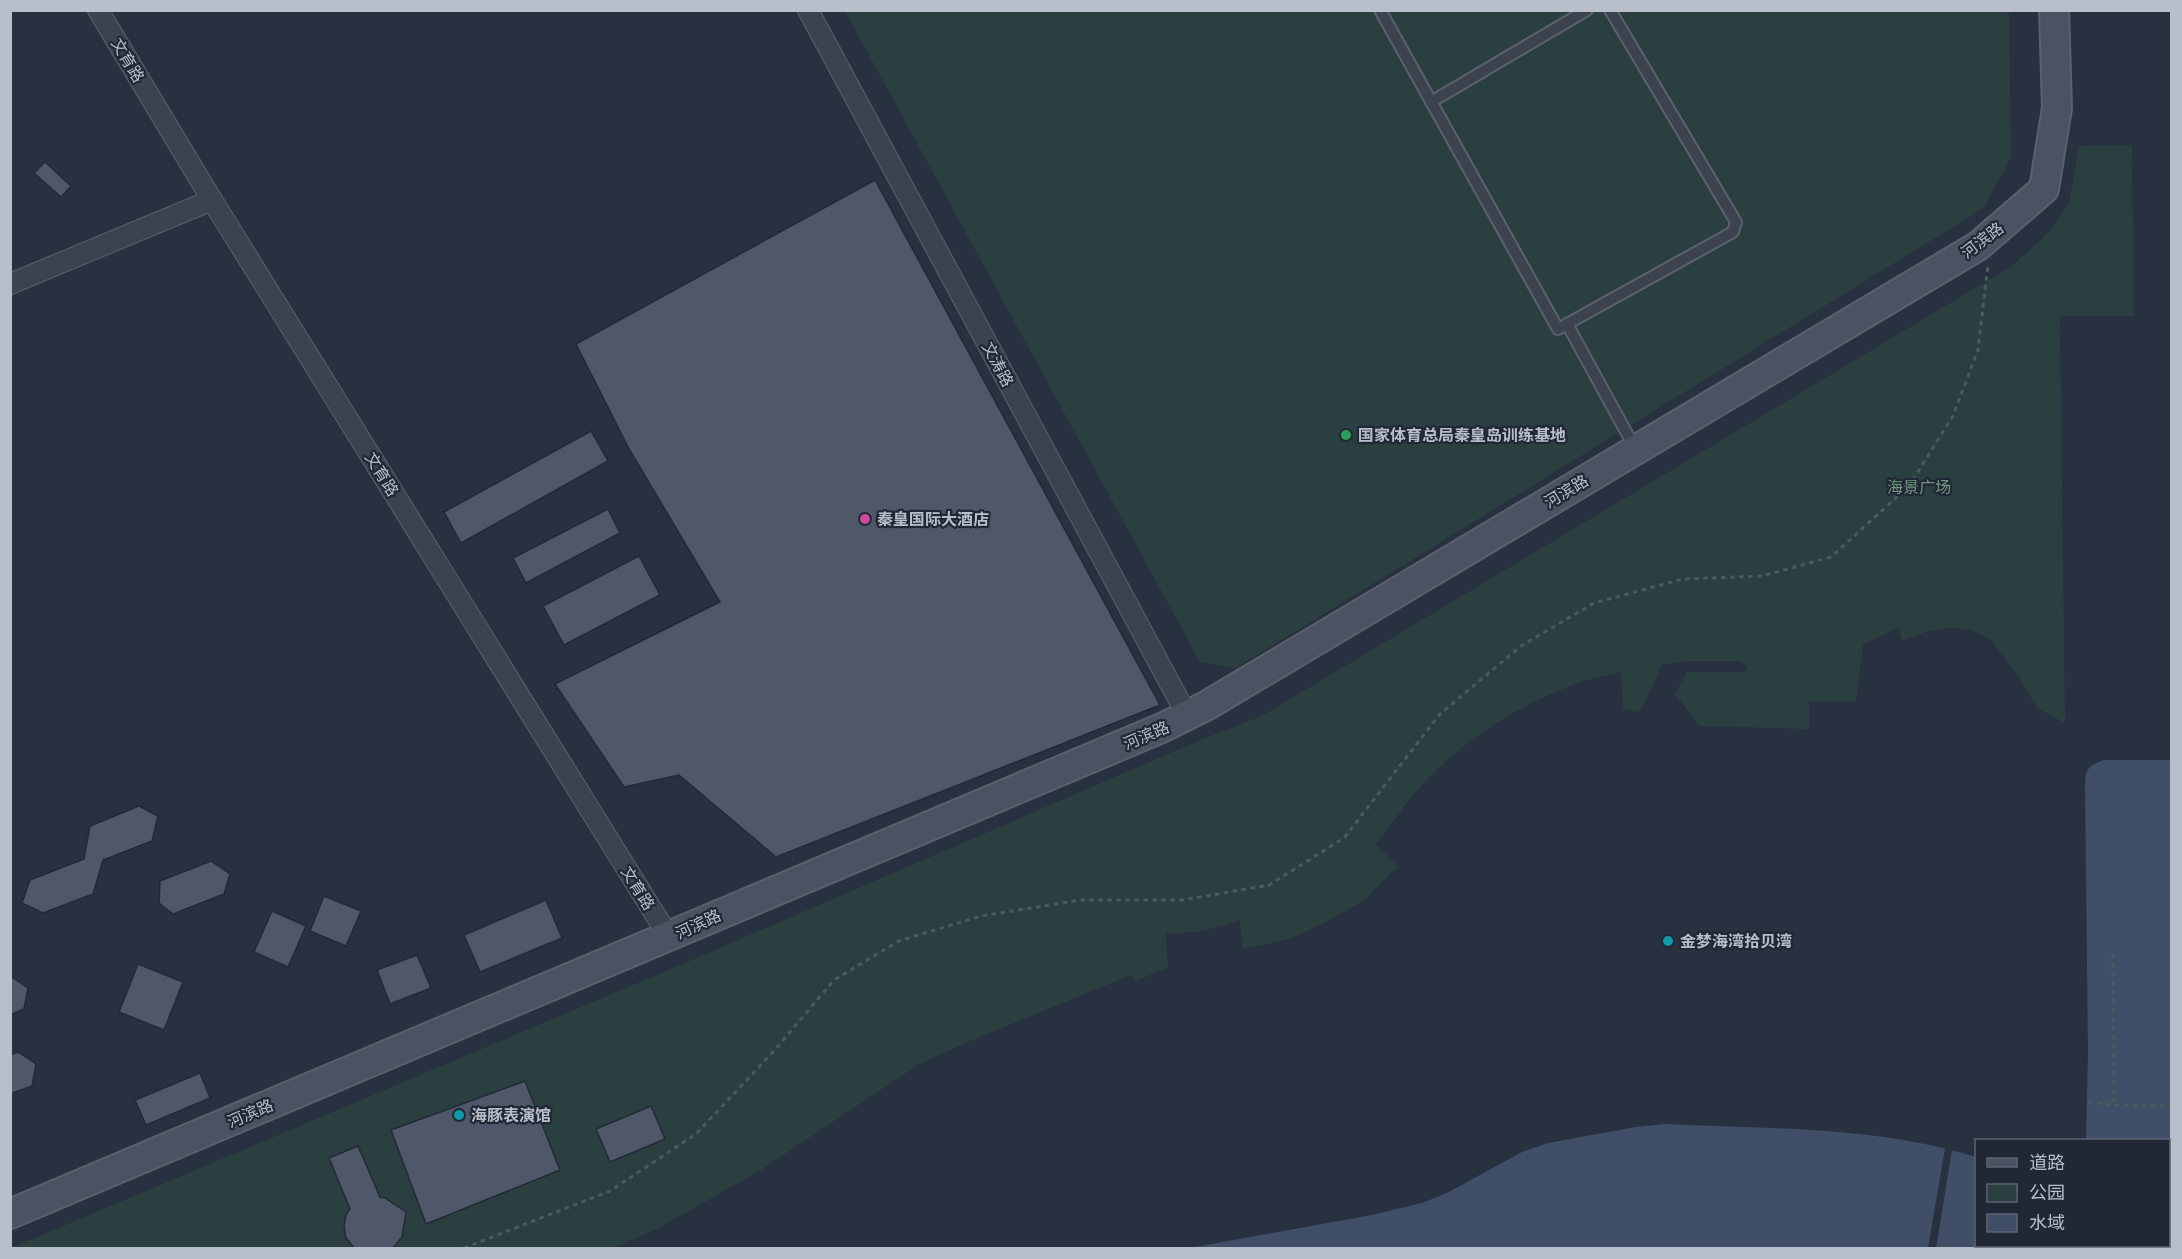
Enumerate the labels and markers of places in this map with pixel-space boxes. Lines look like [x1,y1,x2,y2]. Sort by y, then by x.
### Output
place label: 国家体育总局秦皇岛训练基地 [1358,425,1566,445]
marker: 国家体育总局秦皇岛训练基地 [1339,428,1353,442]
place label: 秦皇国际大酒店 [877,509,989,529]
marker: 秦皇国际大酒店 [858,512,872,526]
place label: 金梦海湾拾贝湾 [1680,931,1792,951]
marker: 金梦海湾拾贝湾 [1661,934,1675,948]
place label: 海豚表演馆 [471,1105,551,1125]
marker: 海豚表演馆 [452,1108,466,1122]

